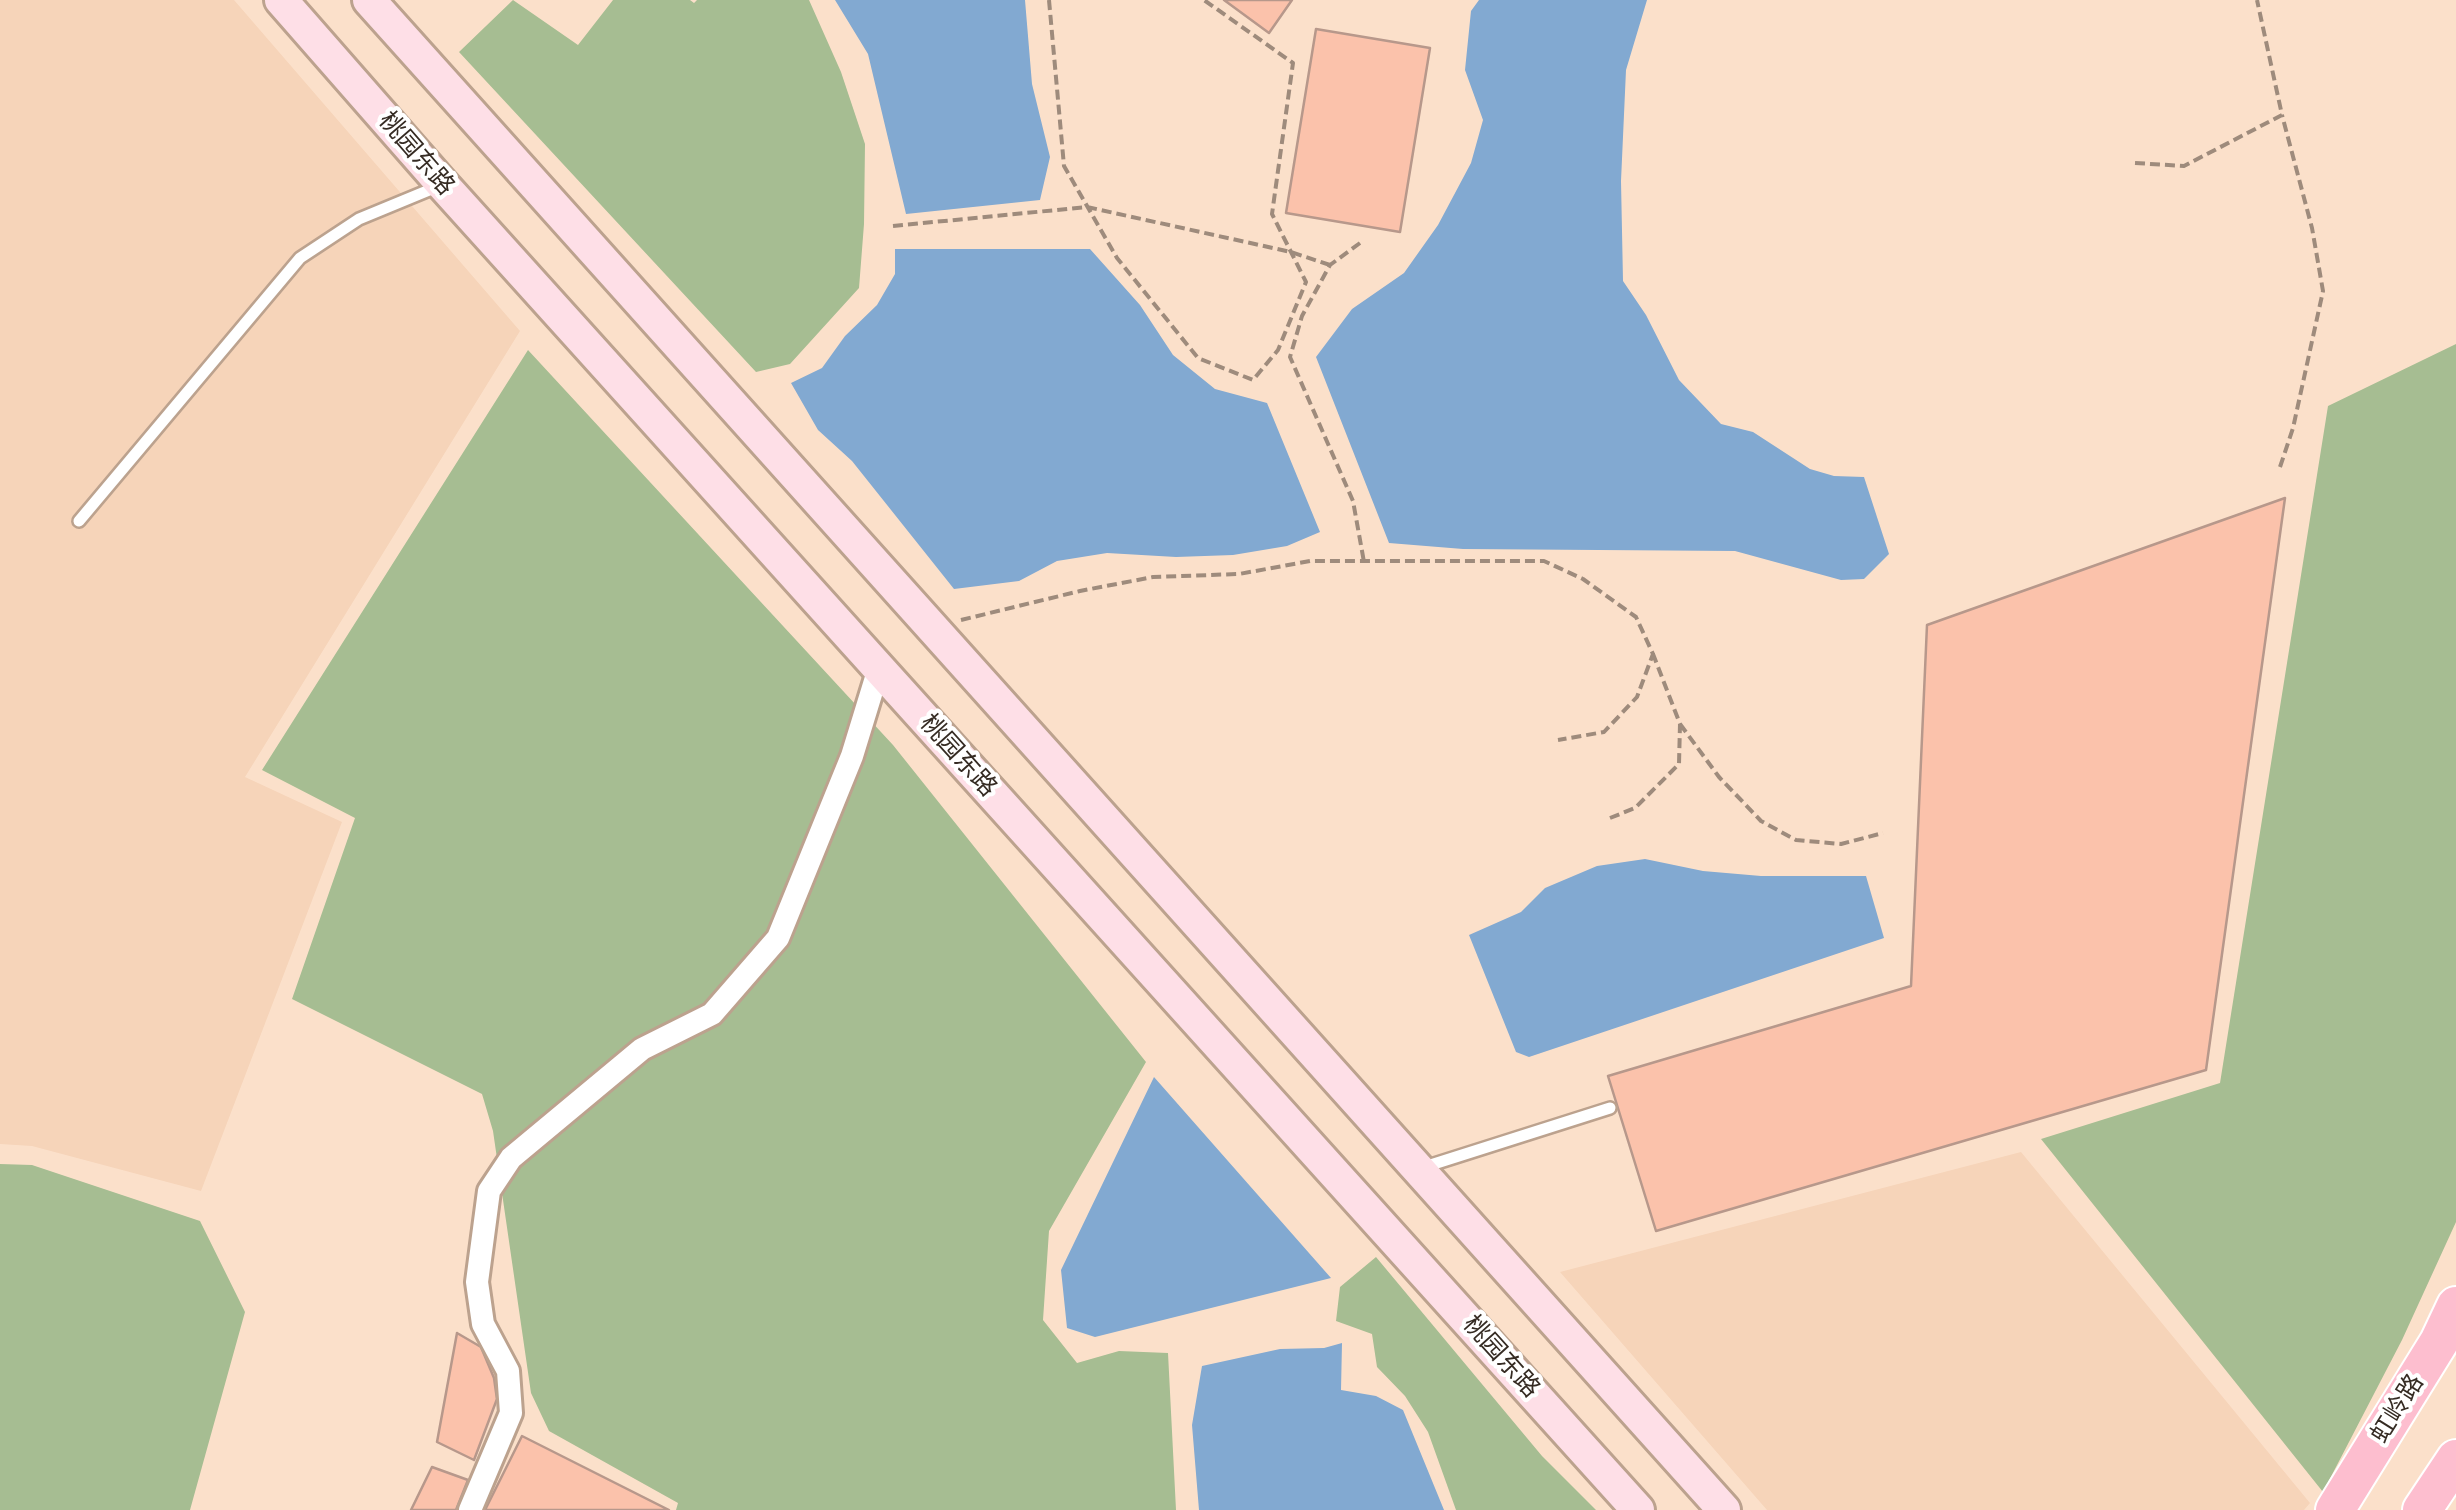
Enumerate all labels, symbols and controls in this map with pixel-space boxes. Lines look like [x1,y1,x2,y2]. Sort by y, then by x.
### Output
street label: 桃园东路 [372,106,460,202]
street label: 桃园东路 [913,709,1003,803]
street label: 桃园东路 [1456,1310,1546,1404]
street label: 虹岭路 [2365,1369,2431,1449]

